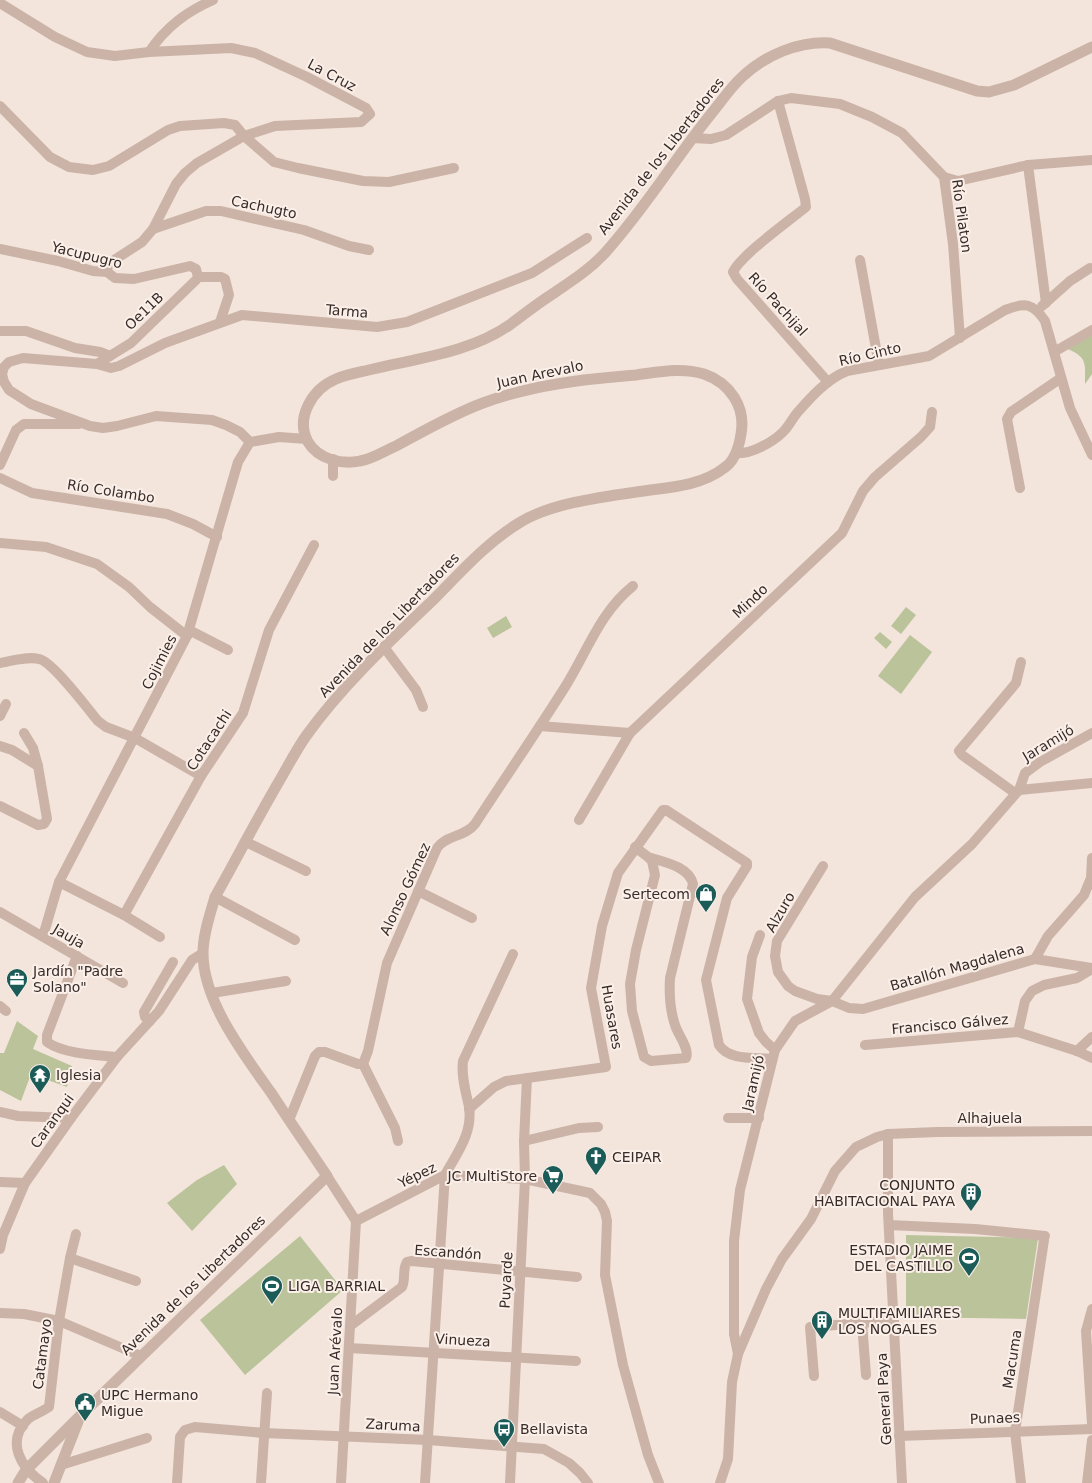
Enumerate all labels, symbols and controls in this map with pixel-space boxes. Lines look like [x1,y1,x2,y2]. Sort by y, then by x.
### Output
street label: La Cruz [305,56,359,94]
street label: Avenida de los Libertadores [595,75,727,237]
street label: Río Pilaton [949,178,975,254]
street label: Cachugto [230,192,298,222]
street label: Yacupugro [49,238,124,272]
street label: Río Pachijal [745,269,811,339]
street label: Oe11B [122,289,166,333]
street label: Tarma [324,301,369,321]
street label: Río Cinto [837,339,903,369]
street label: Juan Arevalo [494,357,585,391]
street label: Río Colambo [66,476,156,506]
street label: Avenida de los Libertadores [316,550,462,700]
street label: Mindo [729,581,771,621]
street label: Cojimies [138,632,180,692]
street label: Cotacachi [183,707,235,773]
street label: Jaramijó [1019,721,1077,765]
street label: Alonso Gómez [377,840,433,938]
shop icon: Sertecom [694,882,718,913]
place label: Sertecom [623,886,690,902]
street label: Alzuro [762,889,798,935]
street label: Jauja [49,920,88,951]
street label: Batallón Magdalena [888,940,1026,994]
place label: Jardín "Padre Solano" [32,963,123,995]
office icon: Jardín "Padre Solano" [5,967,29,998]
street label: Huasares [598,983,626,1051]
street label: Francisco Gálvez [891,1011,1009,1037]
street label: Jaramijó [739,1053,767,1114]
temple icon: Iglesia [28,1063,52,1094]
place label: Iglesia [56,1067,101,1083]
street label: Caranqui [27,1091,77,1151]
street label: Alhajuela [958,1110,1022,1126]
church icon: CEIPAR [584,1145,608,1176]
place label: CEIPAR [612,1149,662,1165]
street label: Yépez [395,1159,439,1191]
supermarket icon: JC MultiStore [541,1164,565,1195]
place label: JC MultiStore [446,1168,537,1184]
place label: CONJUNTO HABITACIONAL PAYA [814,1177,955,1209]
building icon: CONJUNTO HABITACIONAL PAYA [959,1181,983,1212]
street label: Avenida de los Libertadores [118,1212,268,1358]
street label: Escandón [414,1242,482,1262]
place label: ESTADIO JAIME DEL CASTILLO [849,1242,953,1274]
sports icon: ESTADIO JAIME DEL CASTILLO [957,1246,981,1277]
street label: Puyarde [497,1251,515,1309]
sports icon: LIGA BARRIAL [260,1274,284,1305]
place label: LIGA BARRIAL [288,1278,385,1294]
place label: MULTIFAMILIARES LOS NOGALES [838,1305,961,1337]
street label: Juan Arévalo [325,1307,345,1396]
building icon: MULTIFAMILIARES LOS NOGALES [810,1309,834,1340]
street label: Catamayo [30,1318,54,1390]
street label: Macuma [999,1328,1025,1390]
street label: Vinueza [435,1331,491,1349]
street label: General Paya [874,1352,894,1446]
place label: UPC Hermano Migue [101,1387,198,1419]
public building icon: UPC Hermano Migue [73,1391,97,1422]
street label: Punaes [970,1409,1020,1427]
street label: Zaruma [365,1416,421,1434]
bus stop icon: Bellavista [492,1417,516,1448]
place label: Bellavista [520,1421,588,1437]

